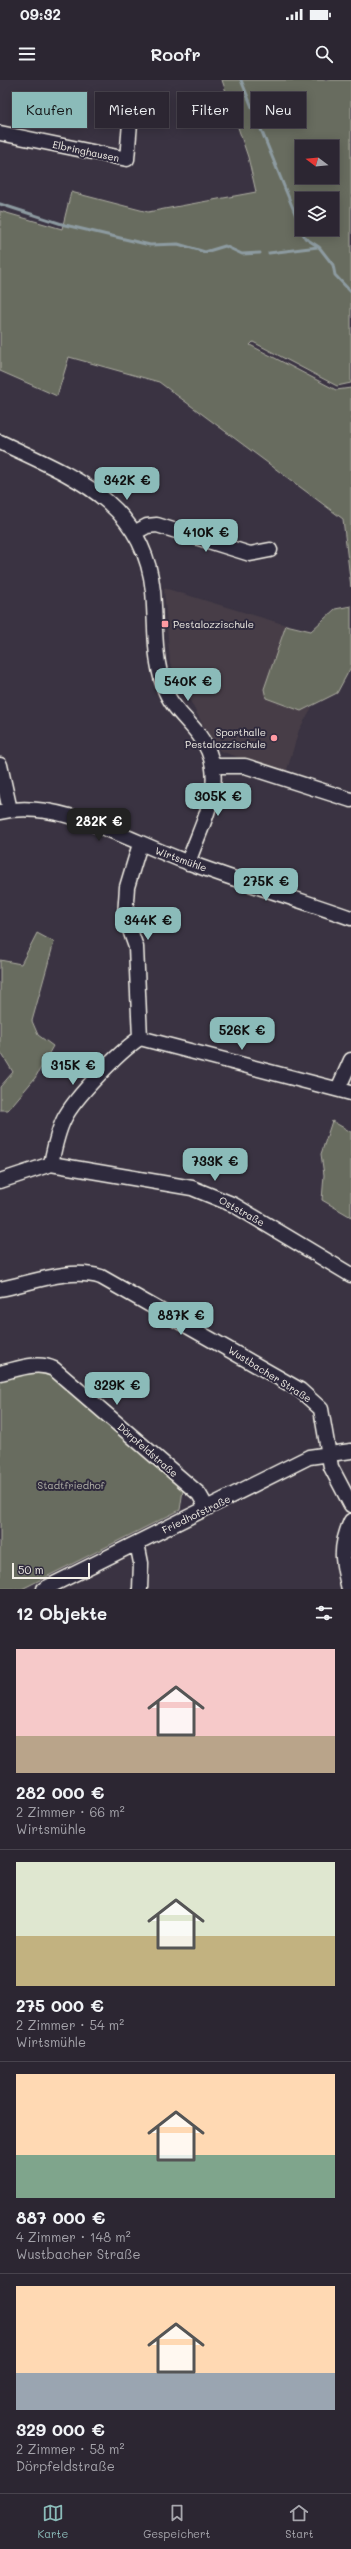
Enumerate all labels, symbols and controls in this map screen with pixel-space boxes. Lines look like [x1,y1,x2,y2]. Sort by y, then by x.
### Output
text: 09:32 [20,4,61,24]
text: Roofr [150,42,201,66]
icon: menu [16,43,38,65]
icon: search [313,43,335,65]
chip: Kaufen [12,92,87,128]
chip: Mieten [95,92,169,128]
chip: Filter [177,92,243,128]
chip: Neu [251,92,306,128]
street label: Elbringhausen [51,137,121,165]
north arrow [295,140,339,184]
map controls [295,140,339,236]
button: layers [295,192,339,236]
pin: 342K € [94,467,160,501]
text: 342K € [103,471,151,488]
pin: 410K € [173,519,239,553]
text: 410K € [183,523,229,540]
place label: Pestalozzischule [173,617,254,631]
marker: Pestalozzischule [160,619,170,629]
pin: 540K € [155,668,221,702]
text: 540K € [164,672,212,689]
place label: Sporthalle Pestalozzischule [185,725,266,751]
marker: Sporthalle Pestalozzischule [269,733,279,743]
pin: 305K € [185,783,251,817]
text: 305K € [194,787,242,804]
pin: 282K € [66,808,132,842]
text: 282K € [76,812,122,829]
street label: Wirtsmühle [153,843,209,875]
pin: 275K € [233,868,299,902]
text: 275K € [243,872,289,889]
pin: 344K € [115,907,181,941]
text: 344K € [124,911,172,928]
pin: 526K € [209,1017,275,1051]
text: 526K € [219,1021,265,1038]
pin: 315K € [40,1052,106,1086]
text: 315K € [51,1056,95,1073]
pin: 733K € [182,1148,248,1182]
text: 733K € [192,1152,238,1169]
street label: Oststraße [217,1193,267,1229]
pin: 887K € [148,1302,214,1336]
text: 887K € [157,1306,205,1323]
street label: Wustbacher Straße [226,1343,314,1405]
pin: 329K € [84,1372,150,1406]
text: 329K € [94,1376,140,1393]
street label: Dörpfeldstraße [115,1420,181,1480]
park label: Stadtfriedhof [38,1478,106,1492]
street label: Friedhofstraße [159,1491,233,1537]
scale bar [12,1561,90,1580]
text: 50 m [18,1562,44,1577]
text: 12 Objekte [16,1602,107,1624]
icon: filters [313,1602,335,1624]
icon: home [140,1675,212,1747]
text: 282 000 € [16,1781,104,1803]
text: 2 Zimmer · 66 m² [16,1803,125,1820]
text: Wirtsmühle [16,1820,86,1837]
icon: home [140,1888,212,1960]
text: 275 000 € [16,1994,104,2016]
text: 2 Zimmer · 54 m² [16,2016,124,2033]
text: Wirtsmühle [16,2033,86,2050]
icon: home [140,2100,212,2172]
text: 887 000 € [16,2206,105,2228]
text: 4 Zimmer · 148 m² [16,2228,131,2245]
text: Wustbacher Straße [16,2245,141,2262]
icon: home [140,2312,212,2384]
text: 329 000 € [16,2418,105,2440]
text: 2 Zimmer · 58 m² [16,2440,124,2457]
text: Dörpfeldstraße [16,2457,115,2474]
tab: Karte [37,2502,68,2541]
tab: Gespeichert [143,2502,210,2541]
tab: Start [285,2502,314,2541]

